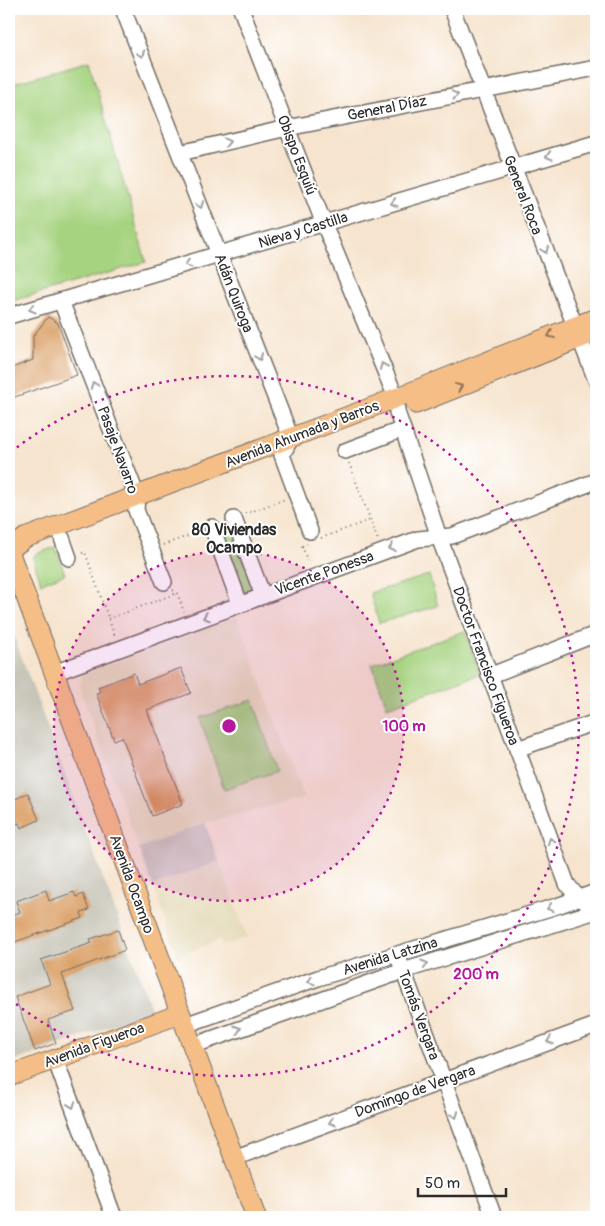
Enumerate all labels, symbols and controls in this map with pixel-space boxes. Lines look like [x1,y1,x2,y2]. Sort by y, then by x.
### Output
one-way arrow [135,49,145,58]
street label: General Díaz [346,91,429,125]
one-way arrow [450,91,459,101]
street label: Obispo Esquiú [273,112,320,198]
one-way arrow [223,137,231,148]
one-way arrow [545,150,554,161]
street label: General Roca [499,153,546,238]
one-way arrow [390,197,398,207]
one-way arrow [194,201,204,209]
street label: Nieva y Castilla [256,208,350,253]
one-way arrow [539,245,549,254]
street label: Adán Quiroga [210,251,257,335]
one-way arrow [184,258,192,268]
one-way arrow [28,304,36,314]
one-way arrow [547,329,556,340]
one-way arrow [253,352,263,361]
one-way arrow [379,362,389,371]
one-way arrow [90,381,100,390]
one-way arrow [454,383,463,394]
street label: Avenida Ahumada y Barros [222,396,382,473]
street label: Pasaje Navarro [93,404,142,497]
district label: 80 Viviendas Ocampo [192,520,277,558]
one-way arrow [388,542,397,552]
street label: Vicente Ponessa [272,547,376,600]
street label: Doctor Francisco Figueroa [448,584,523,748]
one-way arrow [203,611,211,621]
centre of rings [220,717,238,735]
text: 100 m [383,717,425,736]
street label: Avenida Ocampo [105,832,158,936]
one-way arrow [547,837,557,845]
one-way arrow [547,902,555,912]
street label: Avenida Latzina [340,933,440,980]
one-way arrow [420,960,428,970]
text: 200 m [453,965,499,984]
street label: Tomás Vergara [394,968,444,1063]
one-way arrow [307,975,316,985]
street label: Avenida Figueroa [41,1018,147,1072]
one-way arrow [233,1025,242,1035]
one-way arrow [547,1035,555,1045]
street label: Domingo de Vergara [352,1061,478,1122]
one-way arrow [66,1100,76,1109]
one-way arrow [449,1110,459,1119]
one-way arrow [328,1115,337,1126]
scale bar [418,1166,505,1198]
text: 50 m [425,1174,460,1193]

